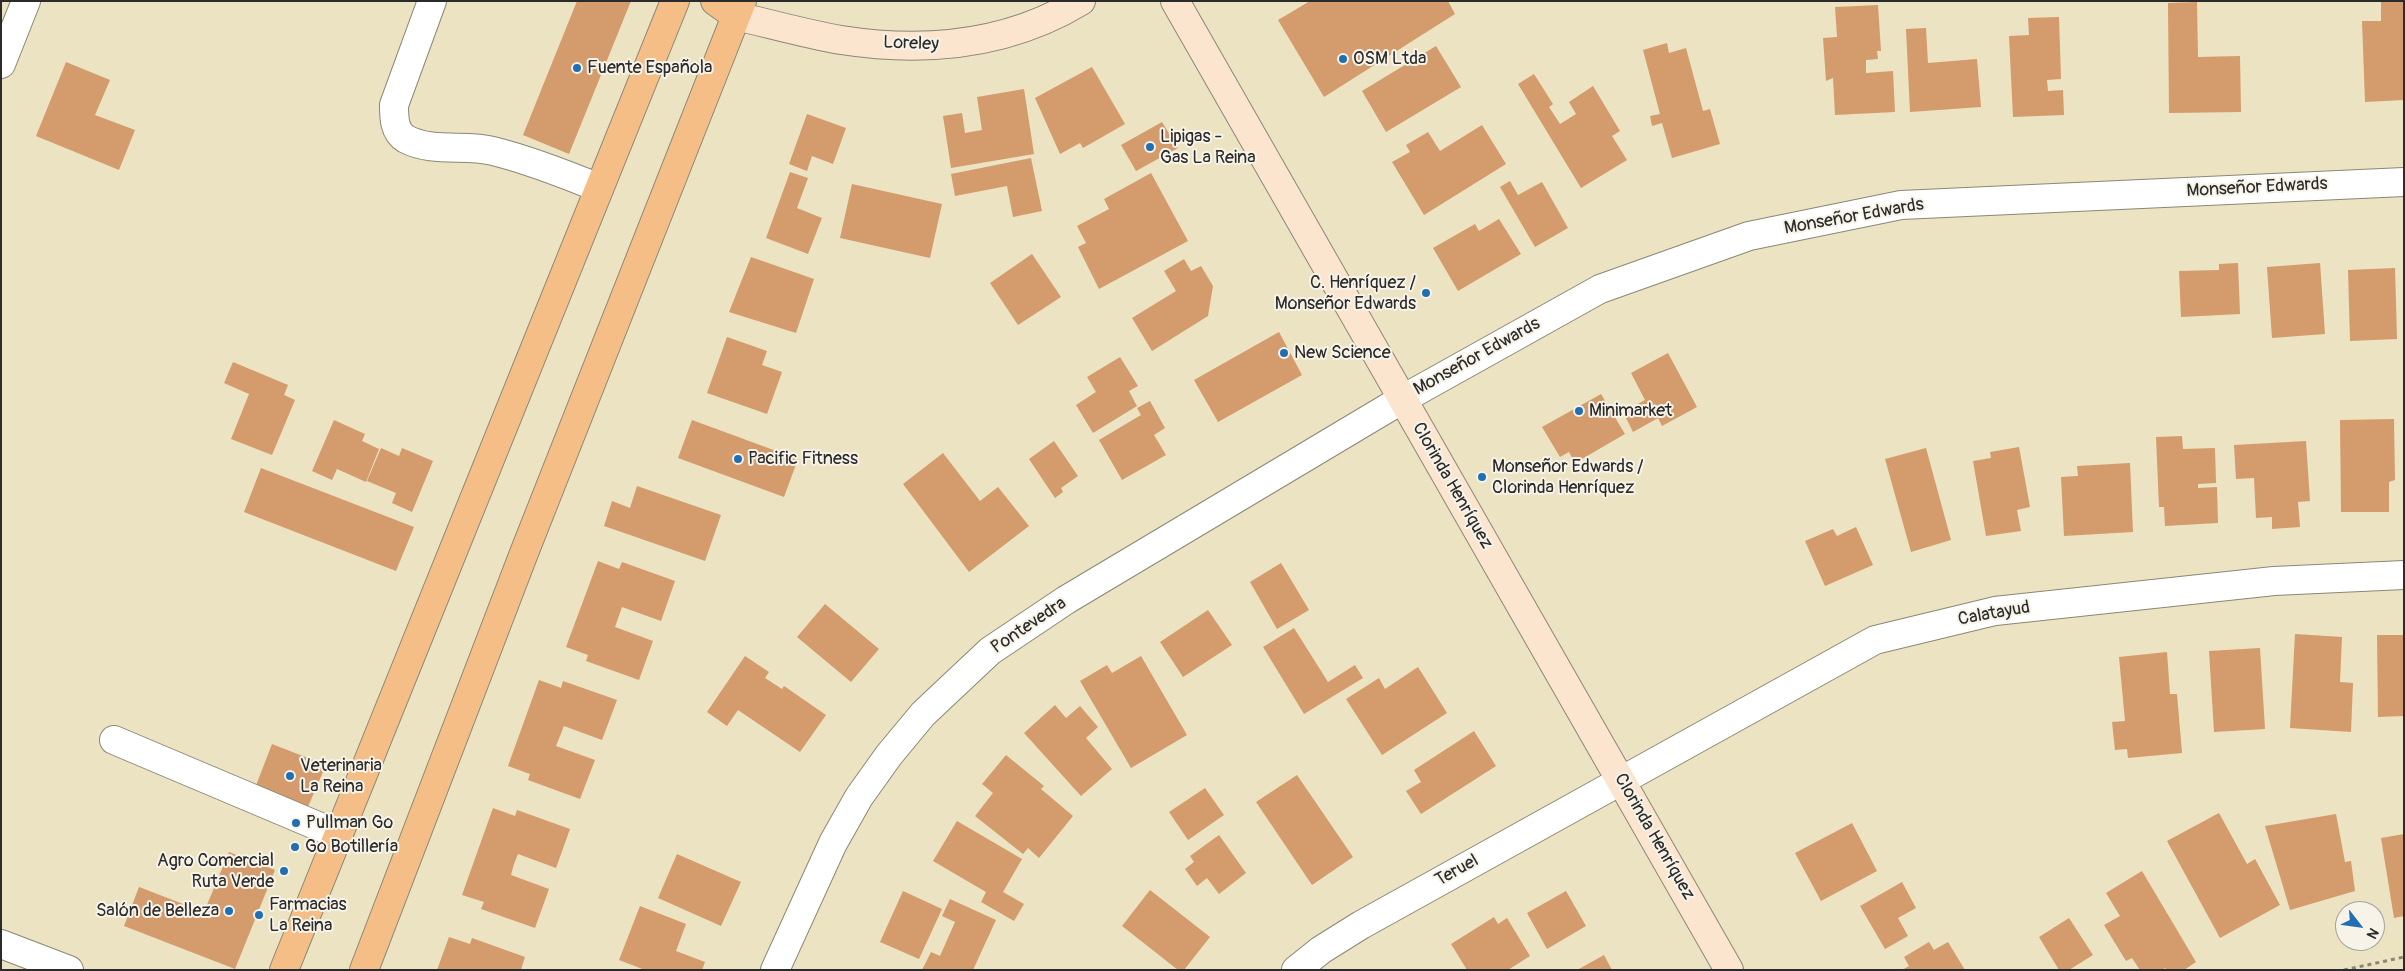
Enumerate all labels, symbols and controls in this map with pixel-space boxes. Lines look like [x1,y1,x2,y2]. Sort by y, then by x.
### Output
street label: Loreley [883,32,939,56]
place label: OSM Ltda [1353,48,1426,70]
marker: OSM Ltda [1337,53,1349,65]
place label: Fuente Española [587,57,712,79]
marker: Fuente Española [571,62,583,74]
place label: Lipigas - Gas La Reina [1160,126,1256,168]
marker: Lipigas - Gas La Reina [1144,141,1156,153]
street label: Monseñor Edwards [2186,174,2328,202]
street label: Monseñor Edwards [1783,194,1925,240]
place label: C. Henríquez / Monseñor Edwards [1275,272,1416,314]
marker: C. Henríquez / Monseñor Edwards [1420,287,1432,299]
street label: Monseñor Edwards [1410,313,1544,401]
place label: New Science [1294,342,1391,364]
marker: New Science [1278,347,1290,359]
place label: Minimarket [1589,400,1672,422]
marker: Minimarket [1573,405,1585,417]
street label: Clorinda Henríquez [1407,419,1497,553]
place label: Pacific Fitness [748,448,858,470]
marker: Pacific Fitness [732,453,744,465]
place label: Monseñor Edwards / Clorinda Henríquez [1492,456,1644,498]
marker: Monseñor Edwards / Clorinda Henríquez [1476,471,1488,483]
street label: Pontevedra [987,593,1071,659]
street label: Calatayud [1956,597,2032,631]
place label: Veterinaria La Reina [300,755,382,798]
marker: Veterinaria La Reina [284,770,296,782]
street label: Clorinda Henríquez [1609,770,1699,904]
place label: Pullman Go [306,812,393,834]
marker: Pullman Go [290,817,302,829]
place label: Go Botillería [305,836,398,858]
marker: Go Botillería [289,841,301,853]
place label: Agro Comercial Ruta Verde [157,850,274,892]
street label: Teruel [1431,850,1483,892]
marker: Agro Comercial Ruta Verde [278,865,290,877]
place label: Farmacias La Reina [269,894,347,936]
place label: Salón de Belleza [96,900,219,922]
north arrow [2335,901,2385,951]
marker: Salón de Belleza [223,905,235,917]
marker: Farmacias La Reina [253,909,265,921]
text: N [2363,925,2382,942]

